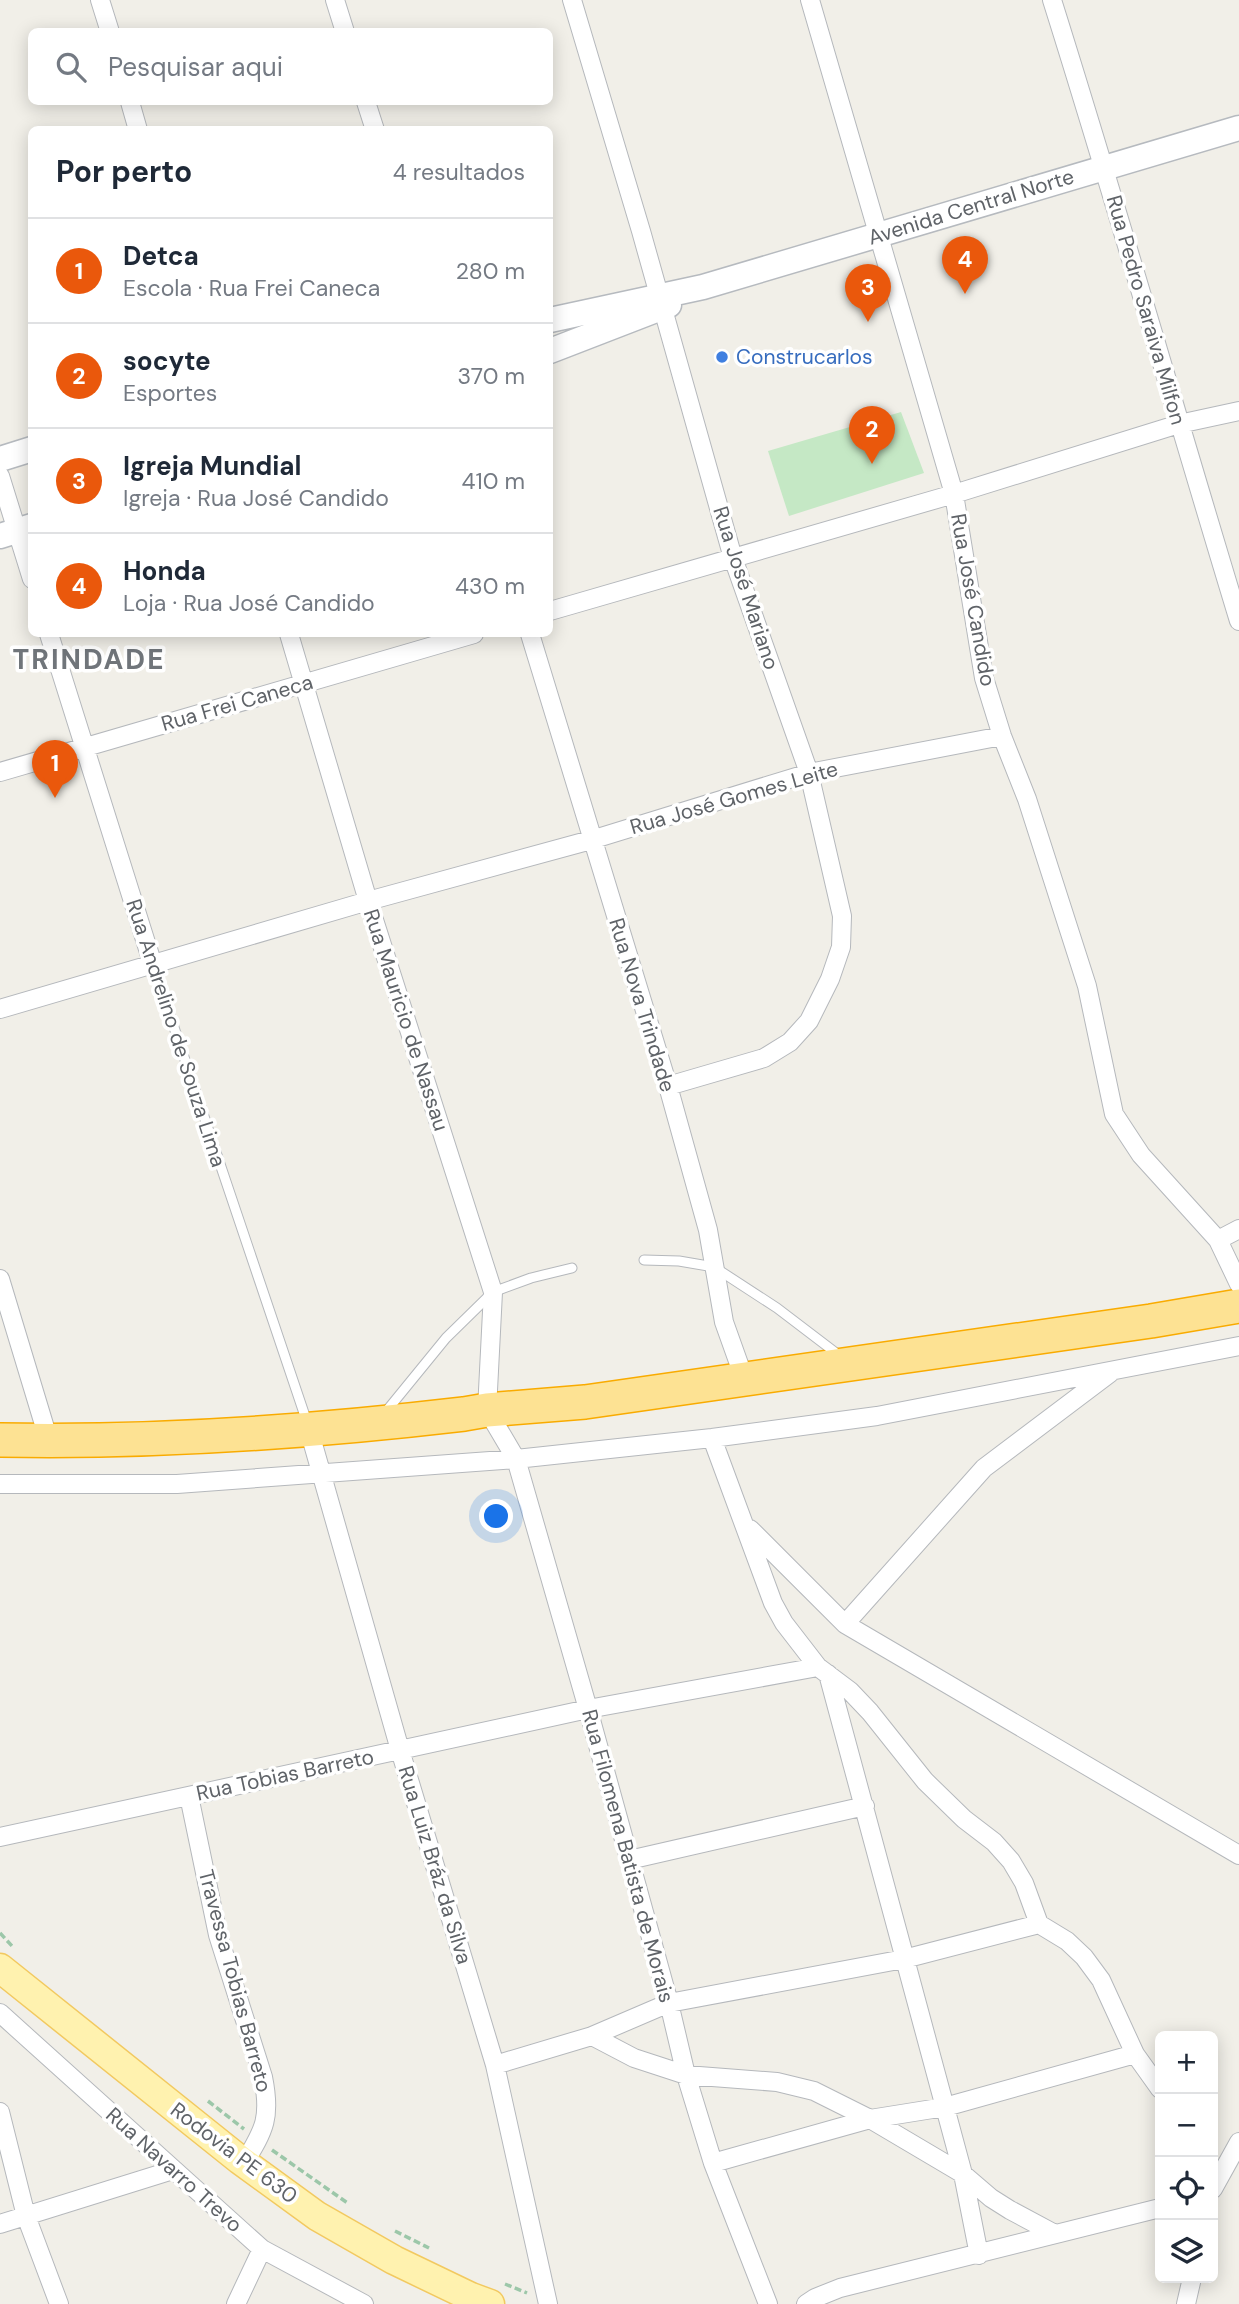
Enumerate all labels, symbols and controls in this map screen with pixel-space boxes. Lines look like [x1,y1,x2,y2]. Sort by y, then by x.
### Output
search box [28,28,553,105]
icon: search [52,48,90,86]
text: Pesquisar aqui [108,50,283,84]
text: Por perto [56,152,192,191]
text: 4 resultados [393,157,525,187]
street label: Avenida Central Norte [865,162,1077,252]
street label: Rua Pedro Saraiva Milfon [1100,192,1192,428]
pin: 4 [942,236,988,294]
text: Detca [123,239,199,273]
text: 1 [75,256,83,286]
text: 280 m [456,256,525,286]
pin: 3 [845,264,891,322]
text: Escola · Rua Frei Caneca [123,273,380,303]
place label: Construcarlos [736,343,873,371]
text: socyte [123,344,211,378]
marker: Construcarlos [714,349,730,365]
text: 2 [72,361,86,391]
text: 370 m [457,361,525,391]
text: Esportes [123,378,217,408]
pin: 2 [849,406,895,464]
text: Igreja Mundial [123,449,302,483]
text: 3 [72,466,86,496]
text: 410 m [462,466,525,496]
text: Igreja · Rua José Candido [123,483,389,513]
street label: Rua José Mariano [706,503,786,673]
street label: Rua José Candido [944,511,1002,689]
text: Honda [123,554,206,588]
text: 4 [72,571,86,601]
text: 430 m [455,571,525,601]
text: Loja · Rua José Candido [123,588,375,618]
district label: TRINDADE [13,641,165,678]
street label: Rua Frei Caneca [158,668,316,738]
pin: 1 [32,740,78,798]
street label: Rua José Gomes Leite [627,755,841,841]
street label: Rua Andrelino de Souza Lima [119,896,233,1170]
street label: Rua Mauricio de Nassau [357,905,455,1135]
street label: Rua Nova Trindade [602,915,682,1096]
your location [479,1499,513,1533]
street label: Rua Filomena Batista de Morais [575,1706,681,2006]
street label: Rua Tobias Barreto [194,1743,376,1807]
street label: Rua Luiz Bráz da Silva [392,1762,478,1968]
street label: Travessa Tobias Barreto [192,1867,278,2095]
map controls [1155,2031,1218,2283]
button: + [1155,2031,1218,2094]
button: − [1155,2094,1218,2157]
street label: Rodovia PE 630 [165,2096,303,2210]
street label: Rua Navarro Trevo [100,2101,248,2239]
button: locate [1155,2157,1218,2220]
button: layers [1155,2220,1218,2283]

